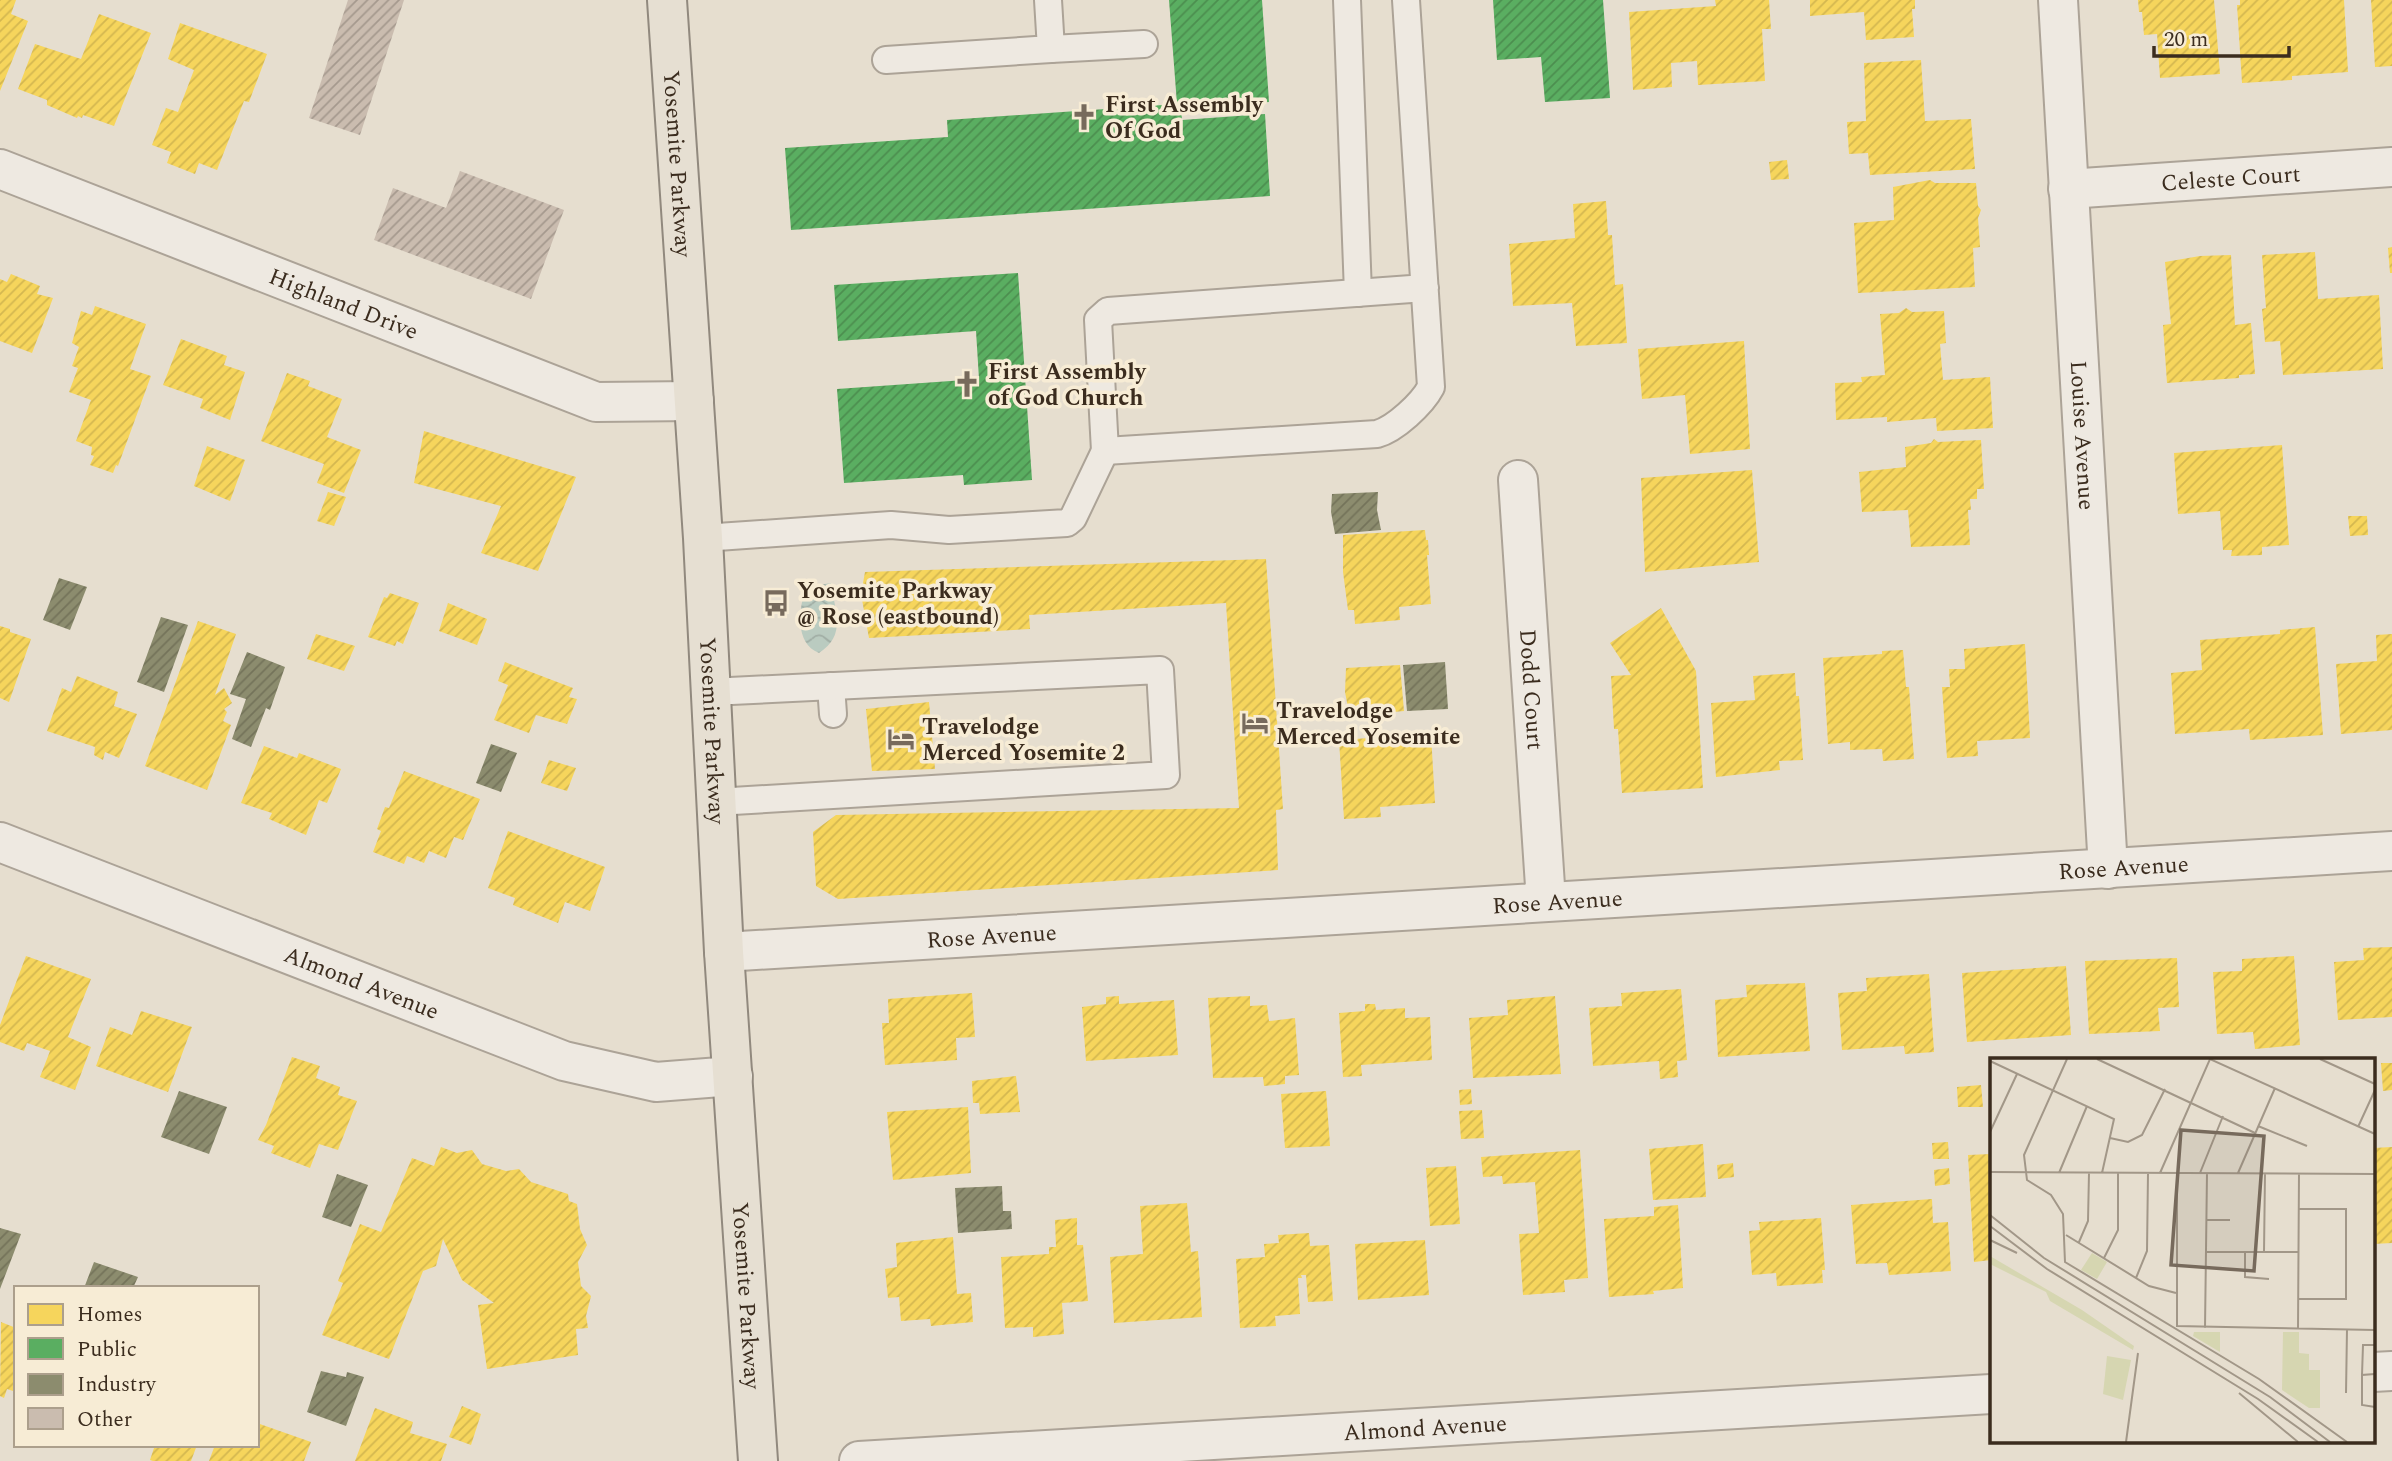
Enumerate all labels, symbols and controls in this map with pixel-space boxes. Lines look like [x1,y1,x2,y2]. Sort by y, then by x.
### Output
scale bar [2154,14,2289,58]
text: 20 m [2164,24,2208,56]
street label: Yosemite Parkway [653,69,700,259]
place label: First Assembly Of God [1105,88,1264,149]
church icon: First Assembly Of God [1069,102,1099,132]
street label: Celeste Court [2160,157,2302,202]
street label: Highland Drive [263,260,423,350]
place label: First Assembly of God Church [988,355,1147,416]
street label: Louise Avenue [2060,360,2103,511]
church icon: First Assembly of God Church [952,369,982,399]
place label: Yosemite Parkway @ Rose (eastbound) [797,574,999,635]
bus stop icon: Yosemite Parkway @ Rose (eastbound) [761,588,791,618]
street label: Dodd Court [1509,628,1552,751]
street label: Yosemite Parkway [689,636,734,826]
place label: Travelodge Merced Yosemite [1276,694,1460,755]
hotel icon: Travelodge Merced Yosemite [1240,708,1270,738]
place label: Travelodge Merced Yosemite 2 [922,710,1125,771]
hotel icon: Travelodge Merced Yosemite 2 [886,724,916,754]
street label: Rose Avenue [2057,847,2190,890]
street label: Rose Avenue [1491,882,1624,924]
street label: Rose Avenue [925,916,1058,959]
street label: Almond Avenue [278,938,444,1030]
inset map [1990,1058,2374,1444]
street label: Yosemite Parkway [722,1201,769,1391]
legend [14,1286,259,1447]
text: Homes [77,1299,143,1331]
text: Public [77,1334,137,1366]
text: Industry [77,1369,157,1401]
text: Other [77,1404,132,1436]
street label: Almond Avenue [1342,1407,1508,1451]

